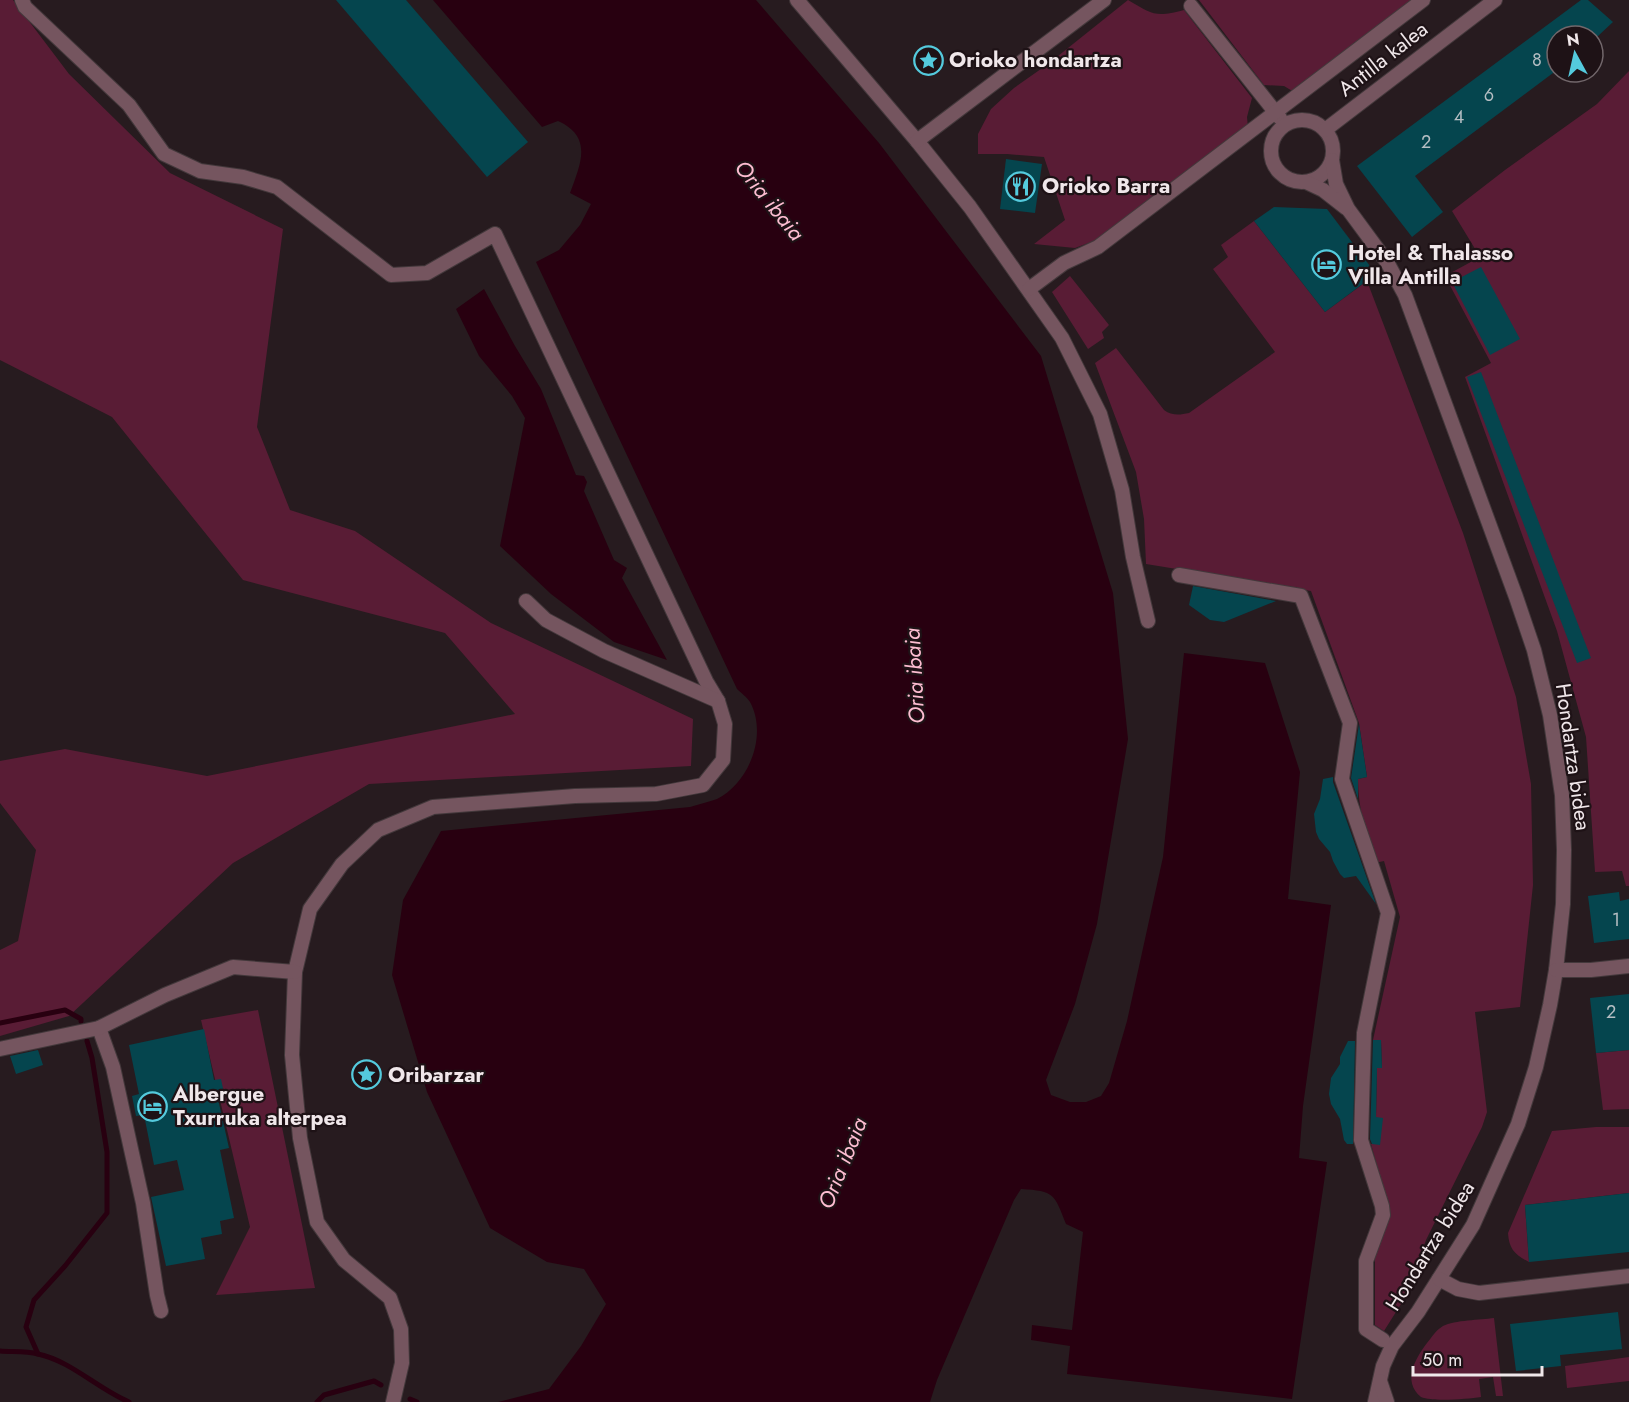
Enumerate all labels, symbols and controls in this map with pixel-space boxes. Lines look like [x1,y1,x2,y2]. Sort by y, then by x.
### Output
street label: Antilla kalea [1332,14,1434,104]
north arrow [1545,24,1605,84]
text: N [1565,27,1581,52]
place icon: Orioko hondartza [912,44,944,76]
place label: Orioko hondartza [949,45,1122,75]
house number: 8 [1532,47,1542,73]
house number: 6 [1484,82,1494,108]
house number: 4 [1454,104,1464,130]
house number: 2 [1421,129,1431,155]
water label: Oria ibaia [727,153,813,247]
restaurant icon: Orioko Barra [1005,170,1037,202]
place label: Orioko Barra [1042,171,1170,201]
place label: Hotel & Thalasso Villa Antilla [1347,238,1513,292]
hotel icon: Hotel & Thalasso Villa Antilla [1311,249,1343,281]
water label: Oria ibaia [896,627,932,725]
street label: Hondartza bidea [1548,682,1598,832]
house number: 1 [1612,907,1620,933]
house number: 2 [1606,999,1616,1025]
place icon: Oribarzar [351,1059,383,1091]
place label: Oribarzar [388,1060,484,1090]
place label: Albergue Txurruka alterpea [172,1079,347,1133]
hotel icon: Albergue Txurruka alterpea [136,1090,168,1122]
water label: Oria ibaia [809,1112,875,1214]
street label: Hondartza bidea [1378,1175,1482,1317]
scale bar [1413,1339,1542,1377]
text: 50 m [1422,1347,1462,1373]

